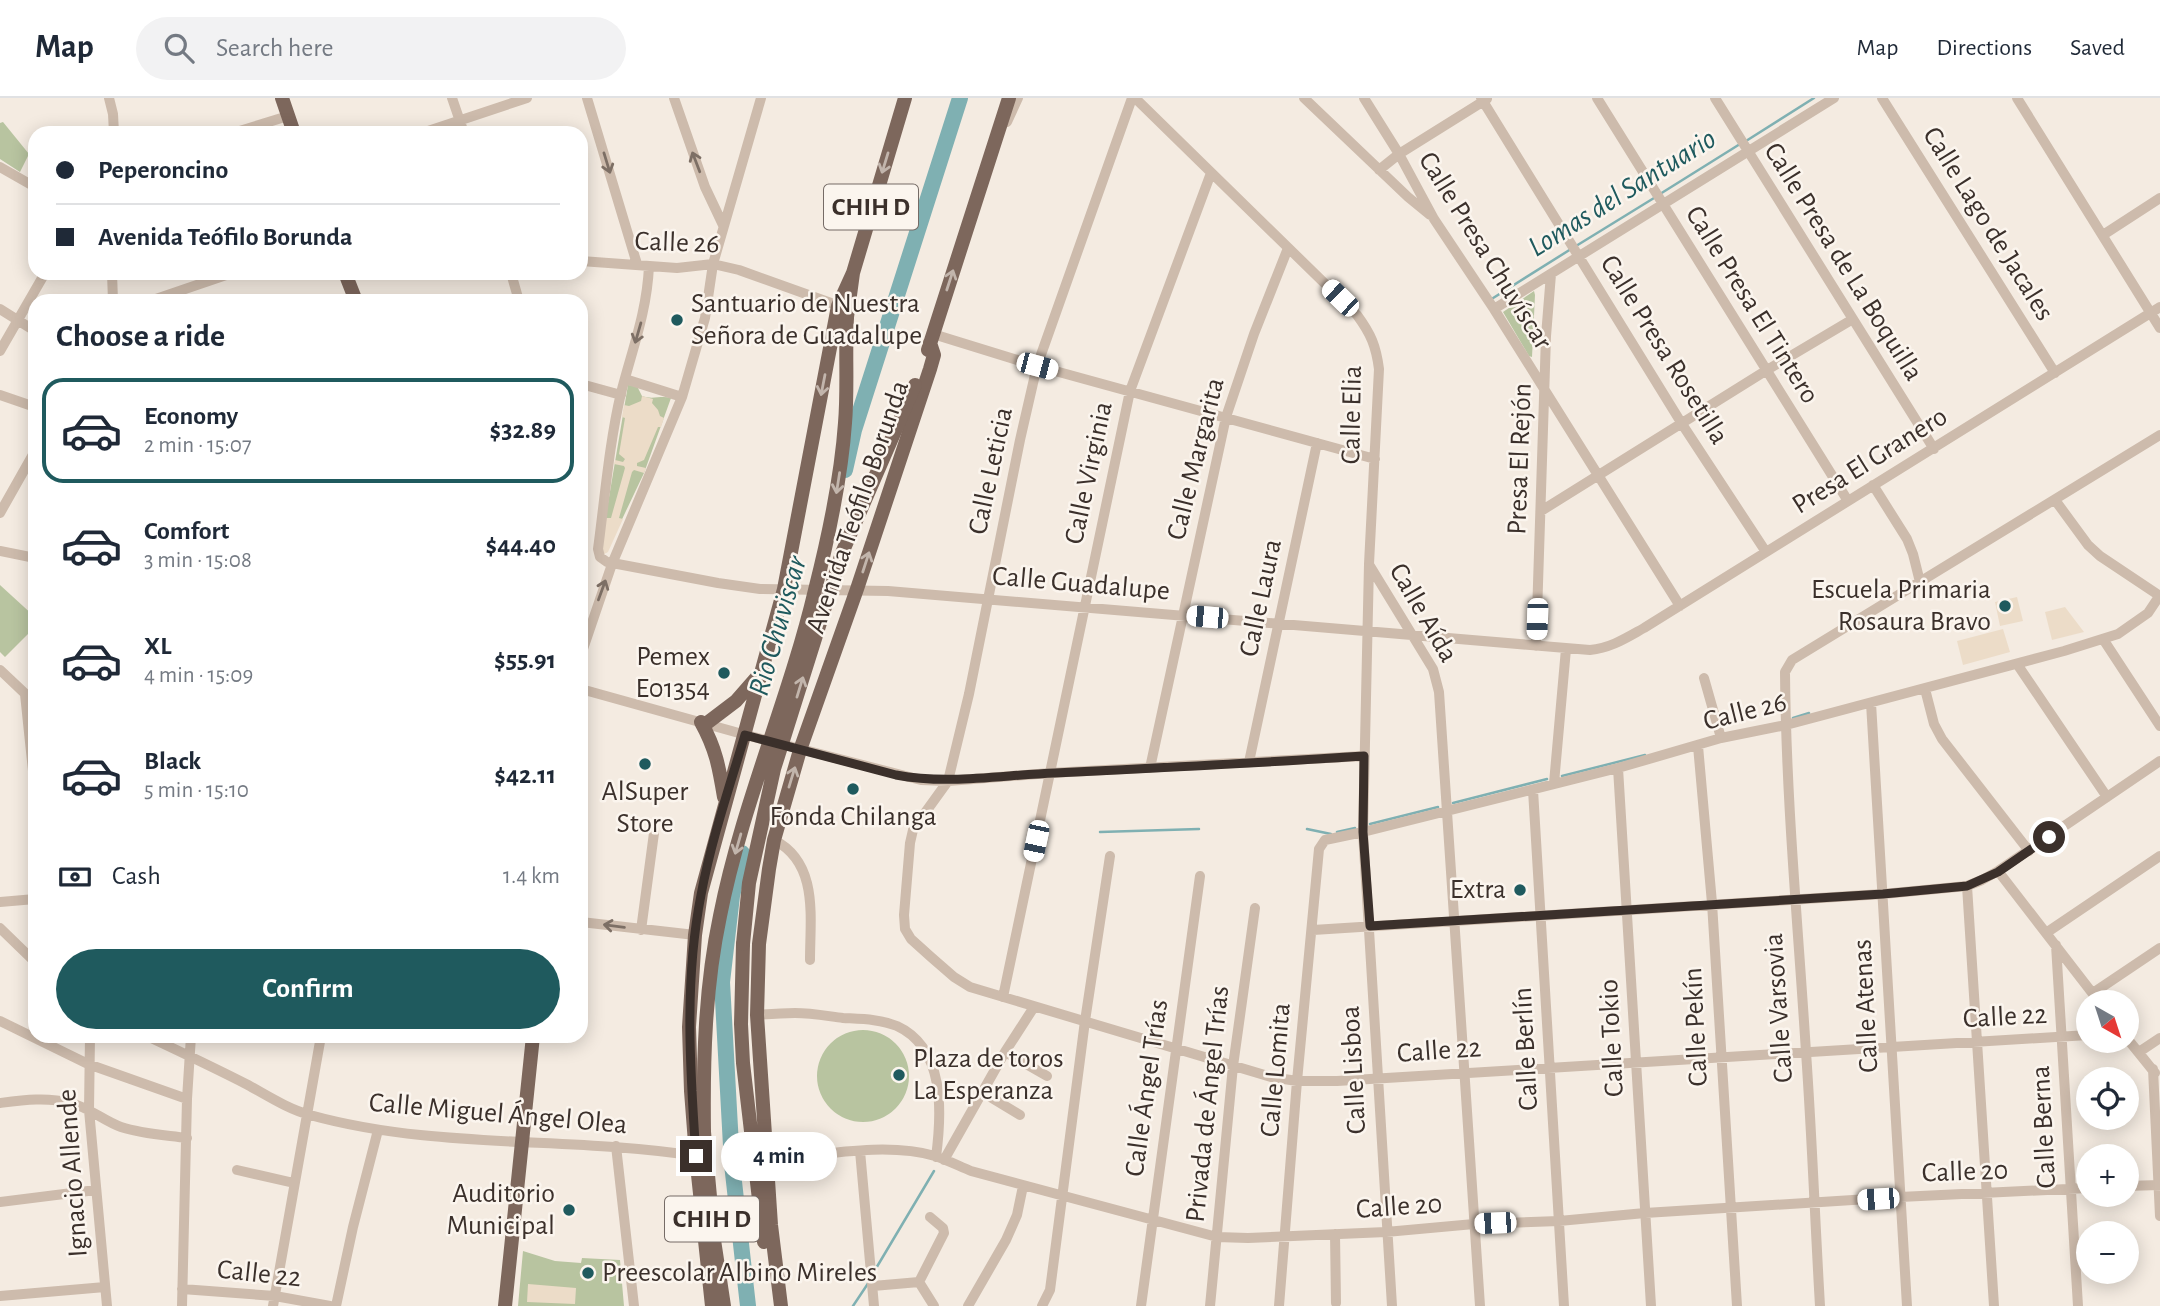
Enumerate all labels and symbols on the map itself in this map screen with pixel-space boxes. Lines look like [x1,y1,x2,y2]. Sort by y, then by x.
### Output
street label: Calle Lago de Jacales [1917,122,2059,326]
water label: Lomas del Santuario [1523,123,1721,263]
street label: Calle Presa de La Boquilla [1758,138,1928,386]
street label: Calle Presa Chuvíscar [1413,147,1557,355]
one-way arrow [601,152,614,174]
one-way arrow [689,152,701,174]
one-way arrow [878,152,891,174]
road number: CHIH D [824,184,918,230]
street label: Calle Presa El Tintero [1680,201,1824,409]
street label: Calle 26 [634,228,720,258]
street label: Calle Presa Rosetilla [1595,251,1733,449]
one-way arrow [945,270,957,292]
car [1318,276,1363,320]
place label: Santuario de Nuestra Señora de Guadalupe [691,290,922,350]
marker: Santuario de Nuestra Señora de Guadalupe [669,312,685,328]
one-way arrow [631,322,644,344]
car [1014,350,1061,382]
street label: Calle Elia [1337,365,1367,465]
one-way arrow [815,373,829,396]
street label: Calle Margarita [1162,375,1230,543]
street label: Avenida Teófilo Borunda [802,377,914,637]
street label: Presa El Rejón [1503,383,1537,535]
street label: Calle Virginia [1060,399,1118,547]
street label: Presa El Granero [1788,402,1952,520]
street label: Calle Leticia [964,405,1018,537]
one-way arrow [831,471,844,494]
street label: Calle Laura [1235,537,1287,659]
one-way arrow [860,551,873,573]
water label: Rio Chuviscar [744,552,813,699]
street label: Calle Aída [1384,559,1462,667]
street label: Calle Guadalupe [991,562,1171,606]
place label: Escuela Primaria Rosaura Bravo [1811,576,1991,636]
one-way arrow [597,579,609,601]
car [1526,598,1549,640]
marker: Escuela Primaria Rosaura Bravo [1997,598,2013,614]
car [1186,605,1229,629]
place label: Pemex E01354 [635,643,710,703]
marker: Pemex E01354 [716,665,732,681]
one-way arrow [794,676,807,698]
street label: Calle 26 [1700,688,1790,736]
marker: AlSuper Store [637,756,653,772]
one-way arrow [786,766,799,788]
place label: AlSuper Store [602,778,688,838]
marker: Fonda Chilanga [845,781,861,797]
place label: Fonda Chilanga [769,803,937,831]
car [1022,818,1051,864]
route start [2033,821,2065,853]
one-way arrow [731,832,744,854]
place label: Extra [1450,876,1506,904]
marker: Extra [1512,882,1528,898]
one-way arrow [603,920,625,933]
street label: Calle Varsovia [1760,932,1798,1084]
street label: Calle Atenas [1849,939,1883,1073]
street label: Calle Pekín [1679,967,1713,1087]
street label: Calle Tokio [1595,978,1629,1098]
street label: Privada de Ángel Trías [1179,984,1234,1224]
street label: Calle Berlín [1509,986,1543,1112]
north arrow [2076,990,2138,1054]
street label: Calle Ángel Trías [1118,997,1173,1178]
street label: Calle 22 [1962,1001,2048,1033]
street label: Calle Lomita [1256,1002,1296,1138]
street label: Calle Lisboa [1337,1005,1371,1135]
street label: Calle 22 [1396,1034,1482,1068]
place label: Plaza de toros La Esperanza [913,1045,1064,1105]
street label: Calle Berna [2027,1065,2061,1189]
marker: Plaza de toros La Esperanza [891,1067,907,1083]
street label: Calle Miguel Ángel Olea [368,1086,629,1139]
street label: Ignacio Allende [53,1088,93,1258]
callout: 4 min [720,1132,836,1180]
route end [680,1140,712,1172]
street label: Calle 20 [1921,1157,2009,1187]
place label: Auditorio Municipal [447,1180,555,1240]
car [1857,1187,1900,1211]
street label: Calle 20 [1355,1190,1443,1224]
road number: CHIH D [665,1196,759,1242]
marker: Auditorio Municipal [561,1202,577,1218]
car [1474,1212,1517,1234]
street label: Calle 22 [216,1256,302,1292]
place label: Preescolar Albino Mireles [602,1259,877,1287]
marker: Preescolar Albino Mireles [580,1265,596,1281]

